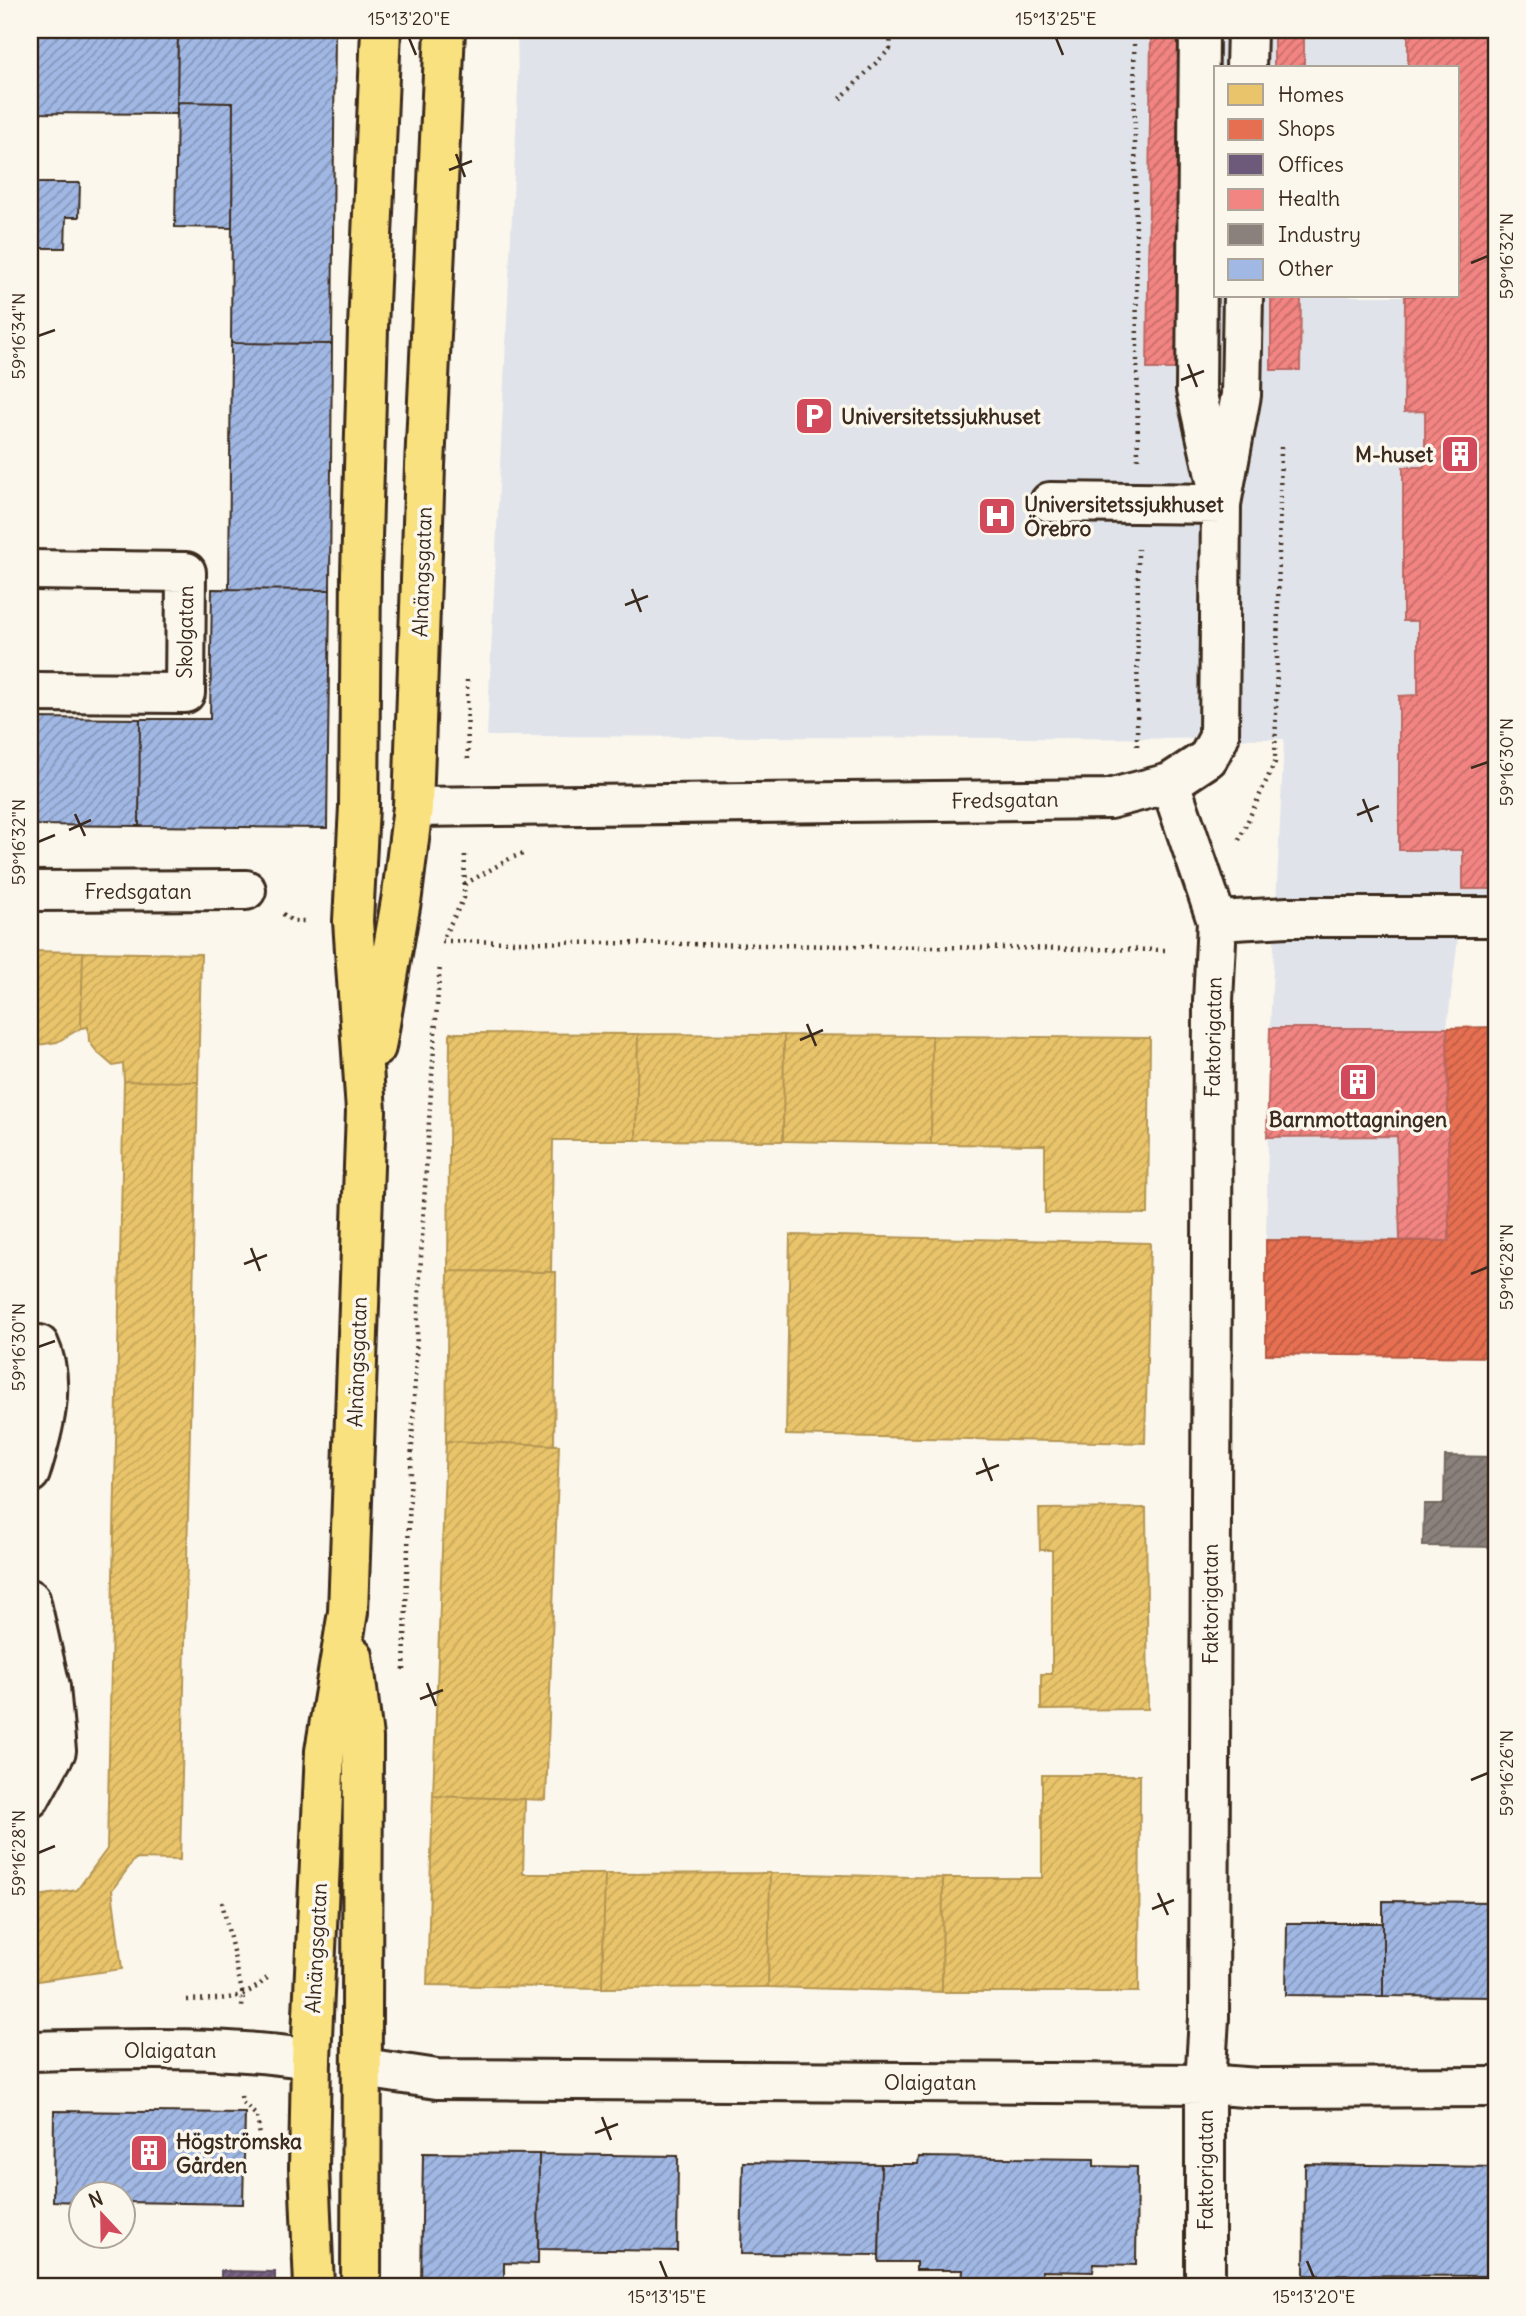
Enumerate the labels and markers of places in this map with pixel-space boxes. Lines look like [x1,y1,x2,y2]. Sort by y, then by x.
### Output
parking icon: Universitetssjukhuset [793,395,835,437]
place label: Universitetssjukhuset [841,403,1042,430]
building icon: M-huset [1439,433,1481,475]
place label: M-huset [1355,441,1434,468]
place label: Universitetssjukhuset Örebro [1024,491,1225,542]
hospital icon: Universitetssjukhuset Örebro [976,495,1018,537]
building icon: Barnmottagningen [1337,1061,1379,1103]
place label: Barnmottagningen [1269,1106,1447,1133]
place label: Högströmska Gården [176,2128,302,2179]
building icon: Högströmska Gården [128,2132,170,2174]

